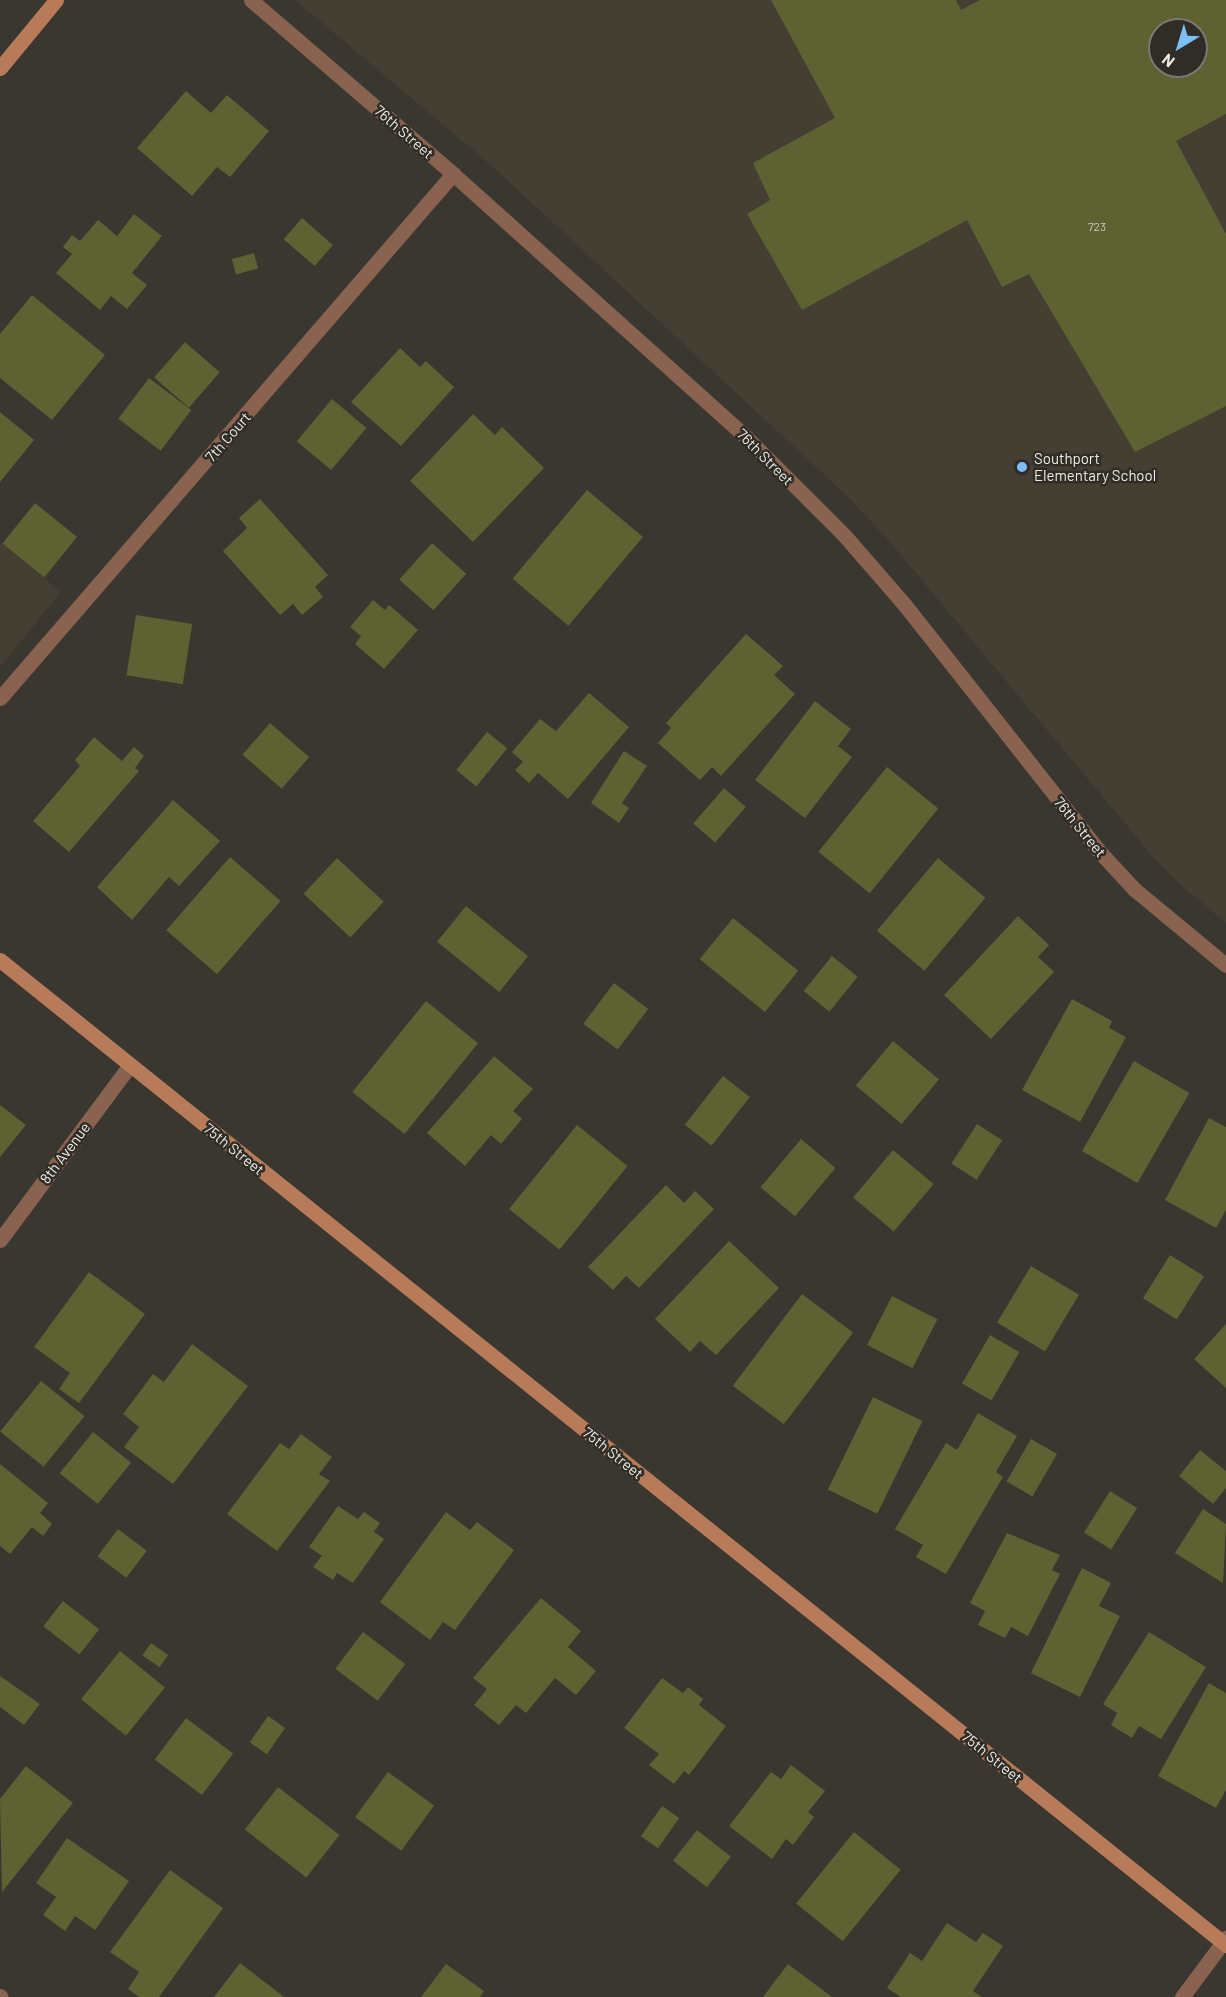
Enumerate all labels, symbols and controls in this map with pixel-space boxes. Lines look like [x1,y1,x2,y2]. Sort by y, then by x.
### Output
north arrow [1148,18,1208,78]
text: N [1158,50,1178,72]
street label: 76th Street [371,101,437,163]
house number: 723 [1088,220,1106,234]
street label: 7th Court [202,408,254,466]
street label: 76th Street [733,425,797,489]
place label: Southport Elementary School [1034,449,1156,484]
marker: Southport Elementary School [1015,460,1029,474]
street label: 76th Street [1050,793,1110,861]
street label: 8th Avenue [36,1119,94,1187]
street label: 75th Street [200,1119,268,1179]
street label: 75th Street [579,1423,647,1483]
street label: 75th Street [958,1727,1026,1787]

